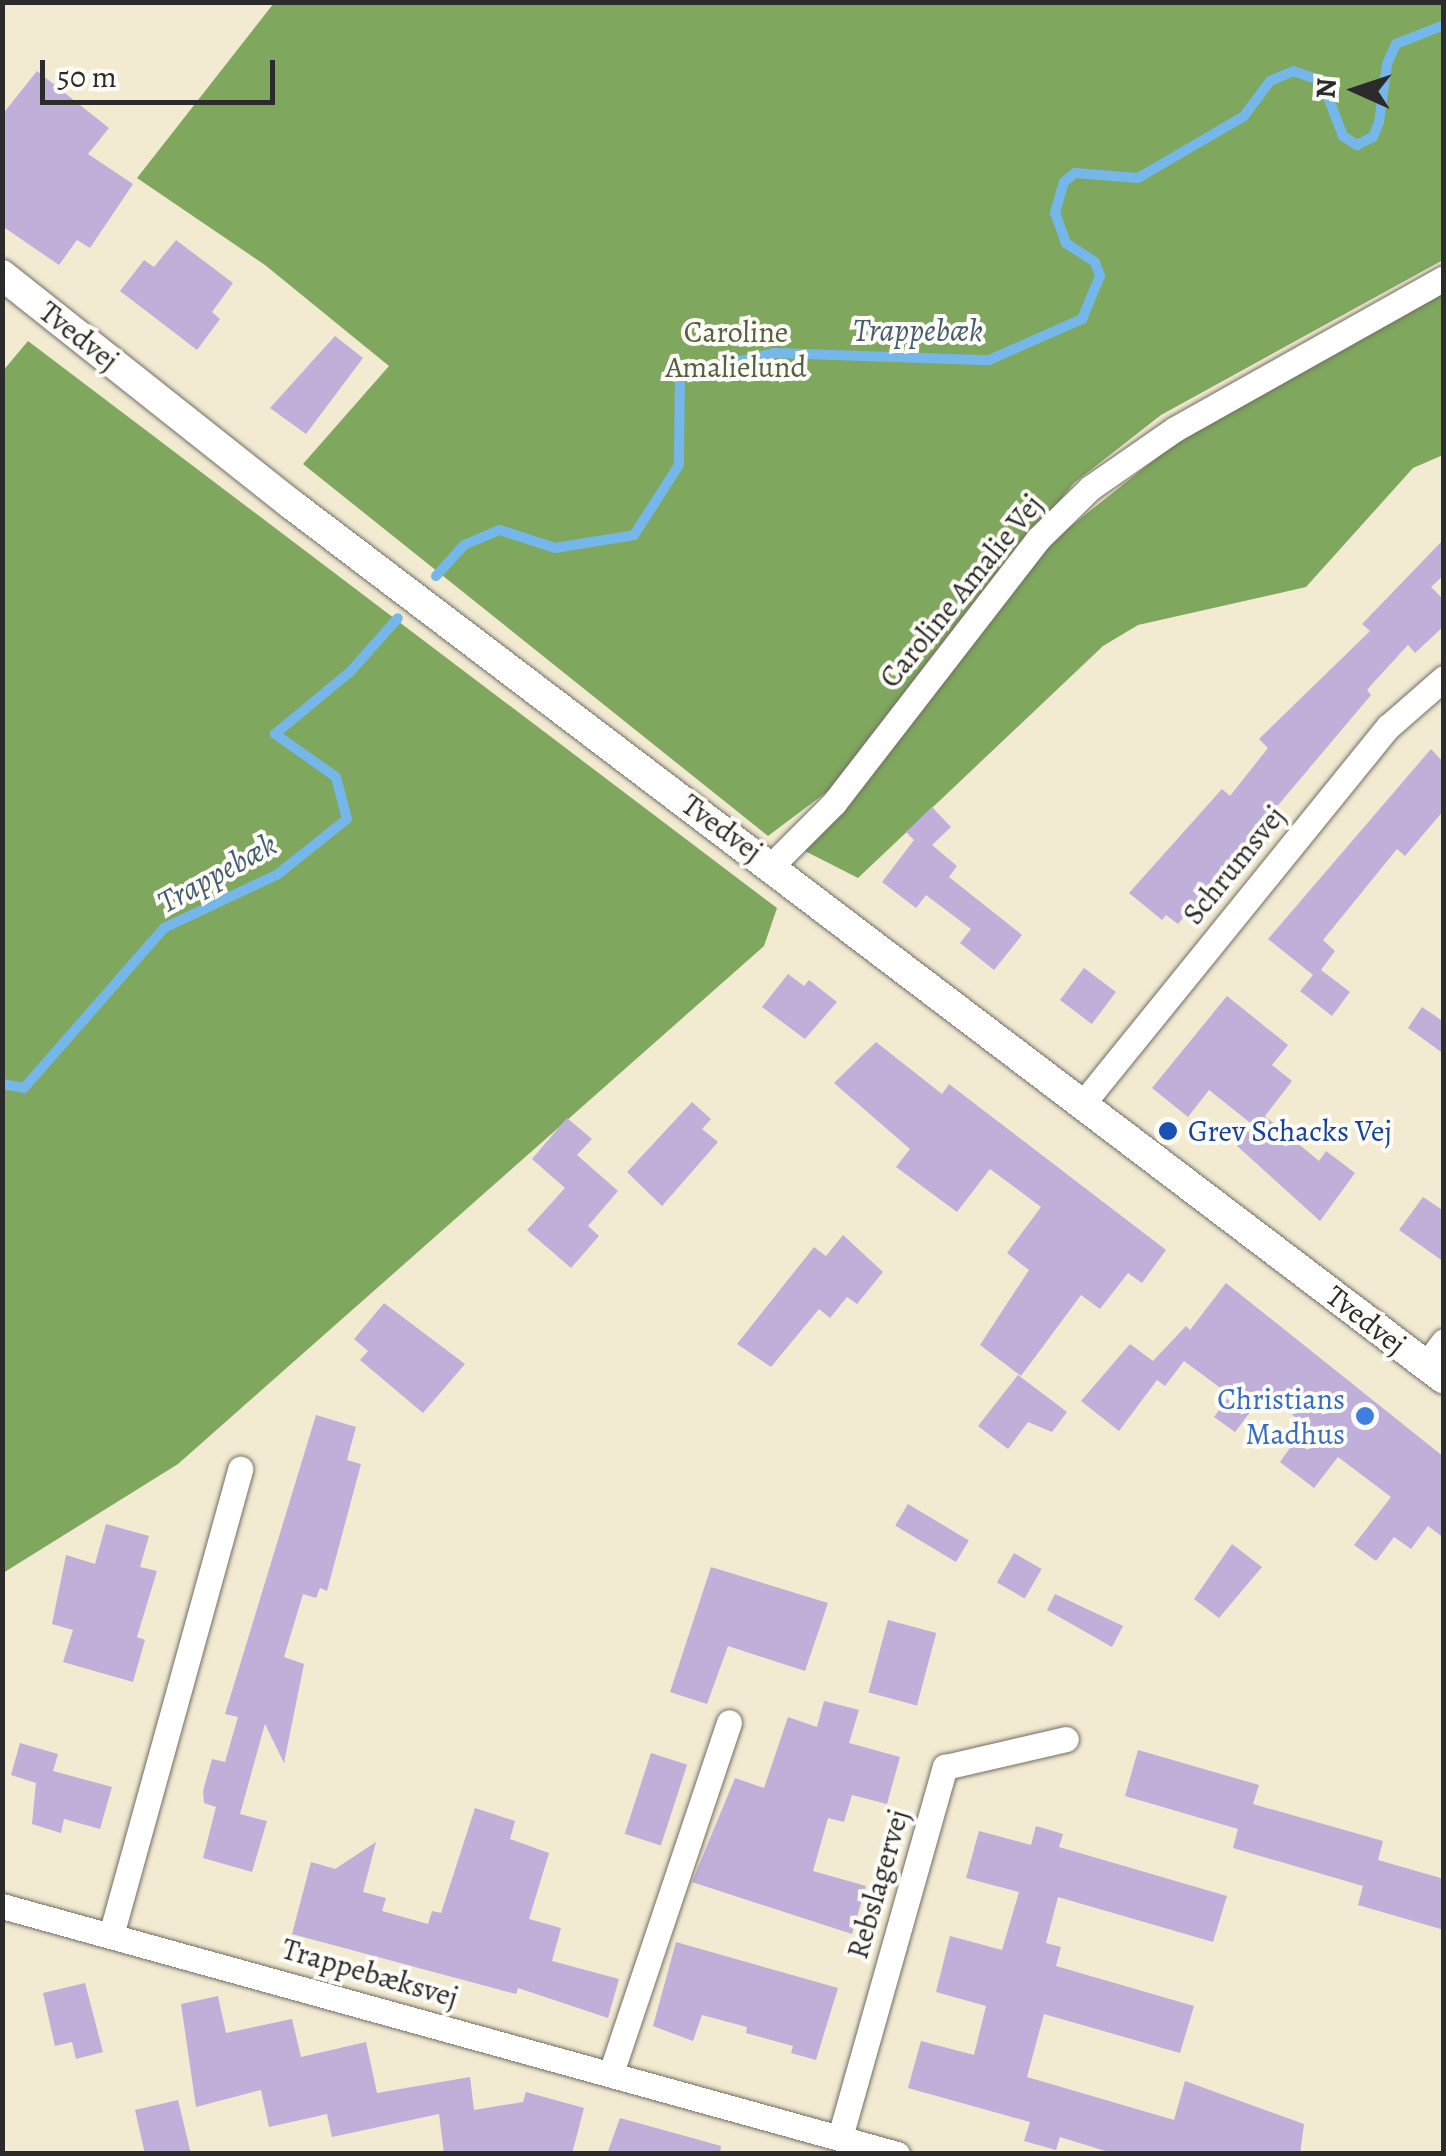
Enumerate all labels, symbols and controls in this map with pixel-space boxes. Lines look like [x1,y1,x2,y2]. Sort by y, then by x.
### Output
scale bar [45,40,280,102]
north arrow [1306,40,1406,140]
text: 50 m [57,57,117,97]
text: N [1307,77,1346,100]
street label: Tvedvej [32,294,126,378]
water label: Trappebæk [853,311,983,349]
park label: Caroline Amalielund [665,314,807,384]
street label: Caroline Amalie Vej [872,487,1050,695]
street label: Tvedvej [675,787,769,869]
street label: Schrumsvej [1175,798,1293,932]
water label: Trappebæk [151,825,283,921]
place label: Grev Schacks Vej [1188,1113,1392,1149]
marker: Grev Schacks Vej [1157,1120,1179,1142]
street label: Tvedvej [1319,1278,1413,1362]
place label: Christians Madhus [1217,1381,1345,1452]
marker: Christians Madhus [1354,1405,1376,1427]
street label: Rebslagervej [840,1805,916,1963]
street label: Trappebæksvej [278,1931,462,2015]

